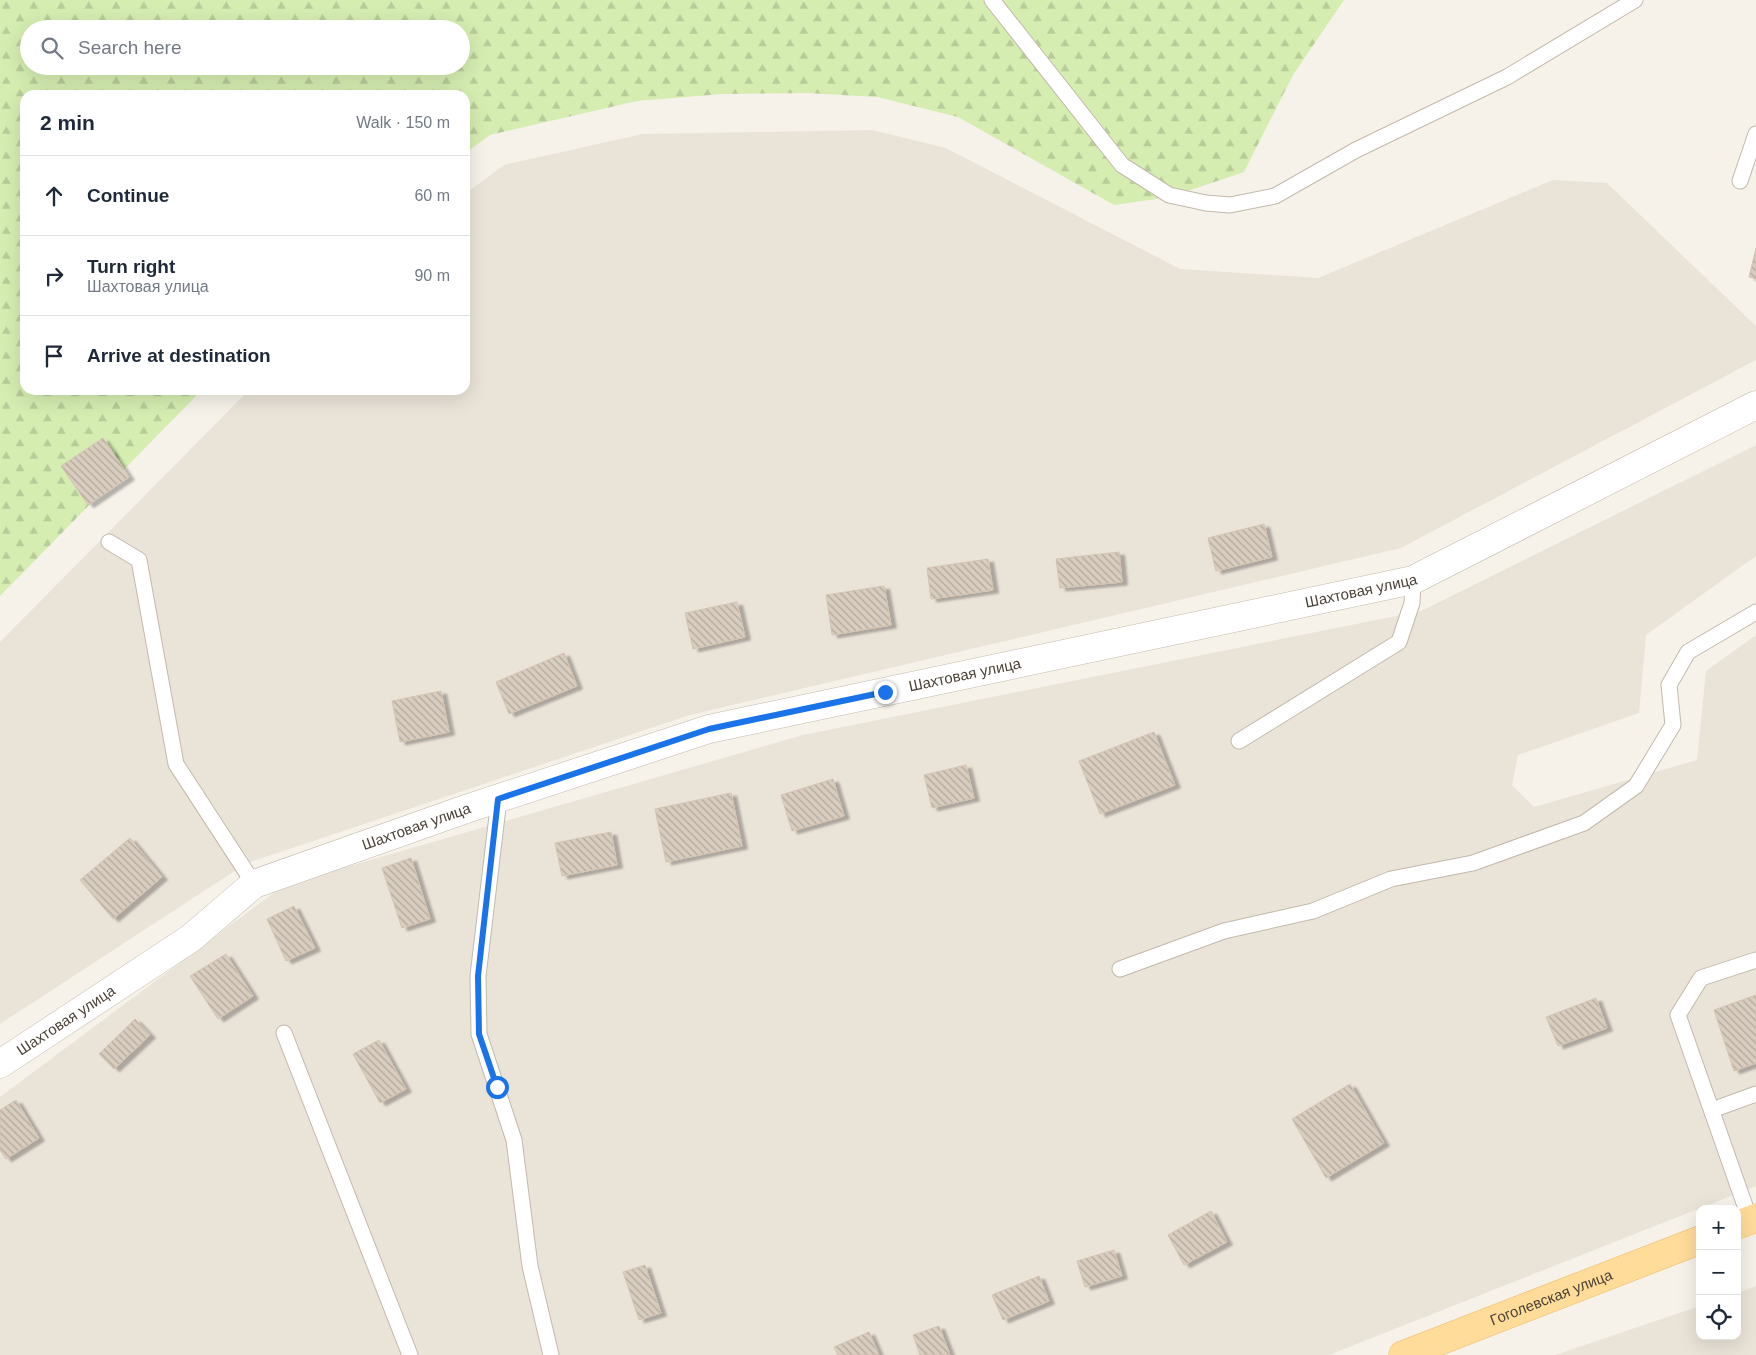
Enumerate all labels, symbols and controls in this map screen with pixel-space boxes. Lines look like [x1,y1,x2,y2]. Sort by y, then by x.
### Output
search box [20,20,470,75]
icon: search [38,34,66,62]
text: Search here [78,37,182,58]
text: 2 min [40,111,95,134]
text: Walk · 150 m [356,114,450,131]
icon: ahead [40,182,68,210]
text: Continue [87,185,169,206]
text: 60 m [414,187,450,204]
text: Turn right [87,256,175,277]
icon: right [40,262,68,290]
text: 90 m [414,267,450,284]
text: Шахтовая улица [87,278,209,295]
icon: arrive [40,342,68,370]
text: Arrive at destination [87,345,271,366]
street label: Шахтовая улица [1303,570,1419,611]
street label: Шахтовая улица [907,654,1023,695]
route end [874,681,897,704]
street label: Шахтовая улица [360,799,473,853]
street label: Шахтовая улица [13,981,119,1059]
route start [486,1076,509,1099]
map controls [1696,1205,1741,1340]
button: + [1696,1205,1741,1250]
button: − [1696,1250,1741,1295]
street label: Гоголевская улица [1487,1266,1615,1328]
button: locate [1696,1295,1741,1340]

